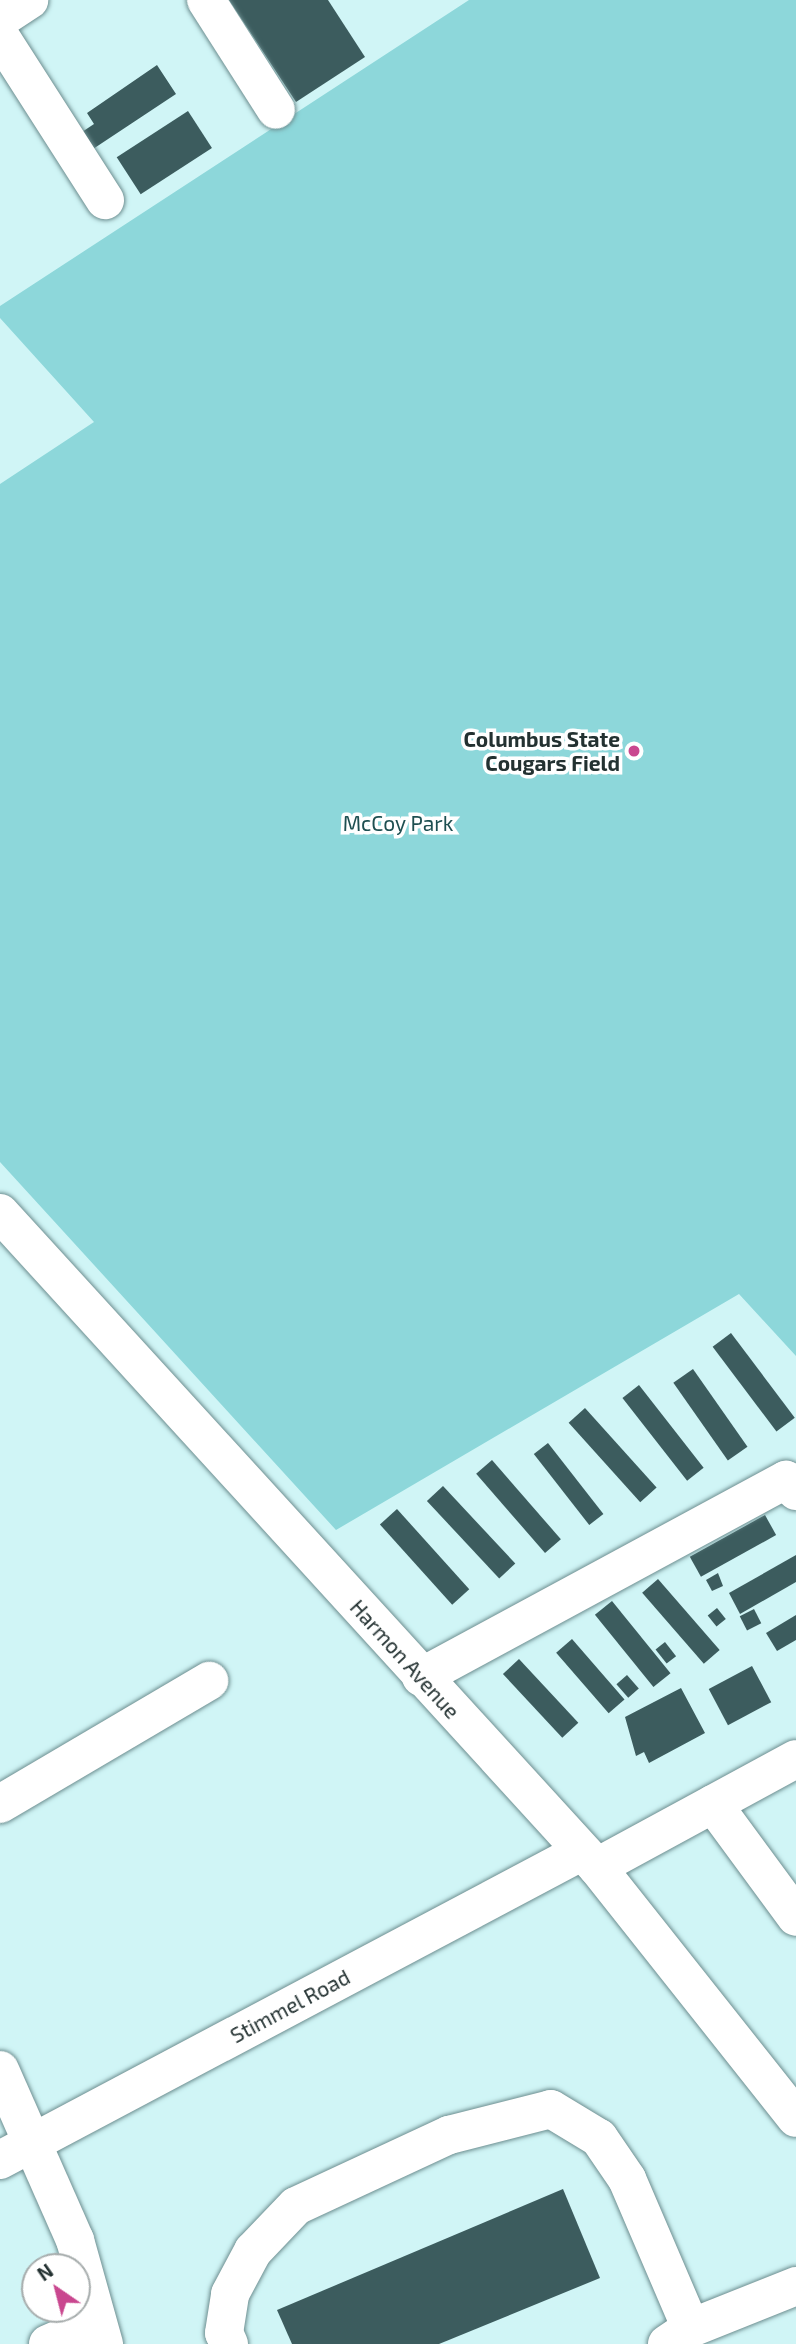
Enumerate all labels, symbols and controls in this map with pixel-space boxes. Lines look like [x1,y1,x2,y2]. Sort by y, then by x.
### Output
place label: Columbus State Cougars Field [464,726,620,776]
marker: Columbus State Cougars Field [626,743,642,759]
park label: McCoy Park [342,810,454,836]
street label: Harmon Avenue [345,1594,465,1724]
street label: Stimmel Road [226,1964,354,2048]
north arrow [21,2253,91,2323]
text: N [33,2259,57,2285]

